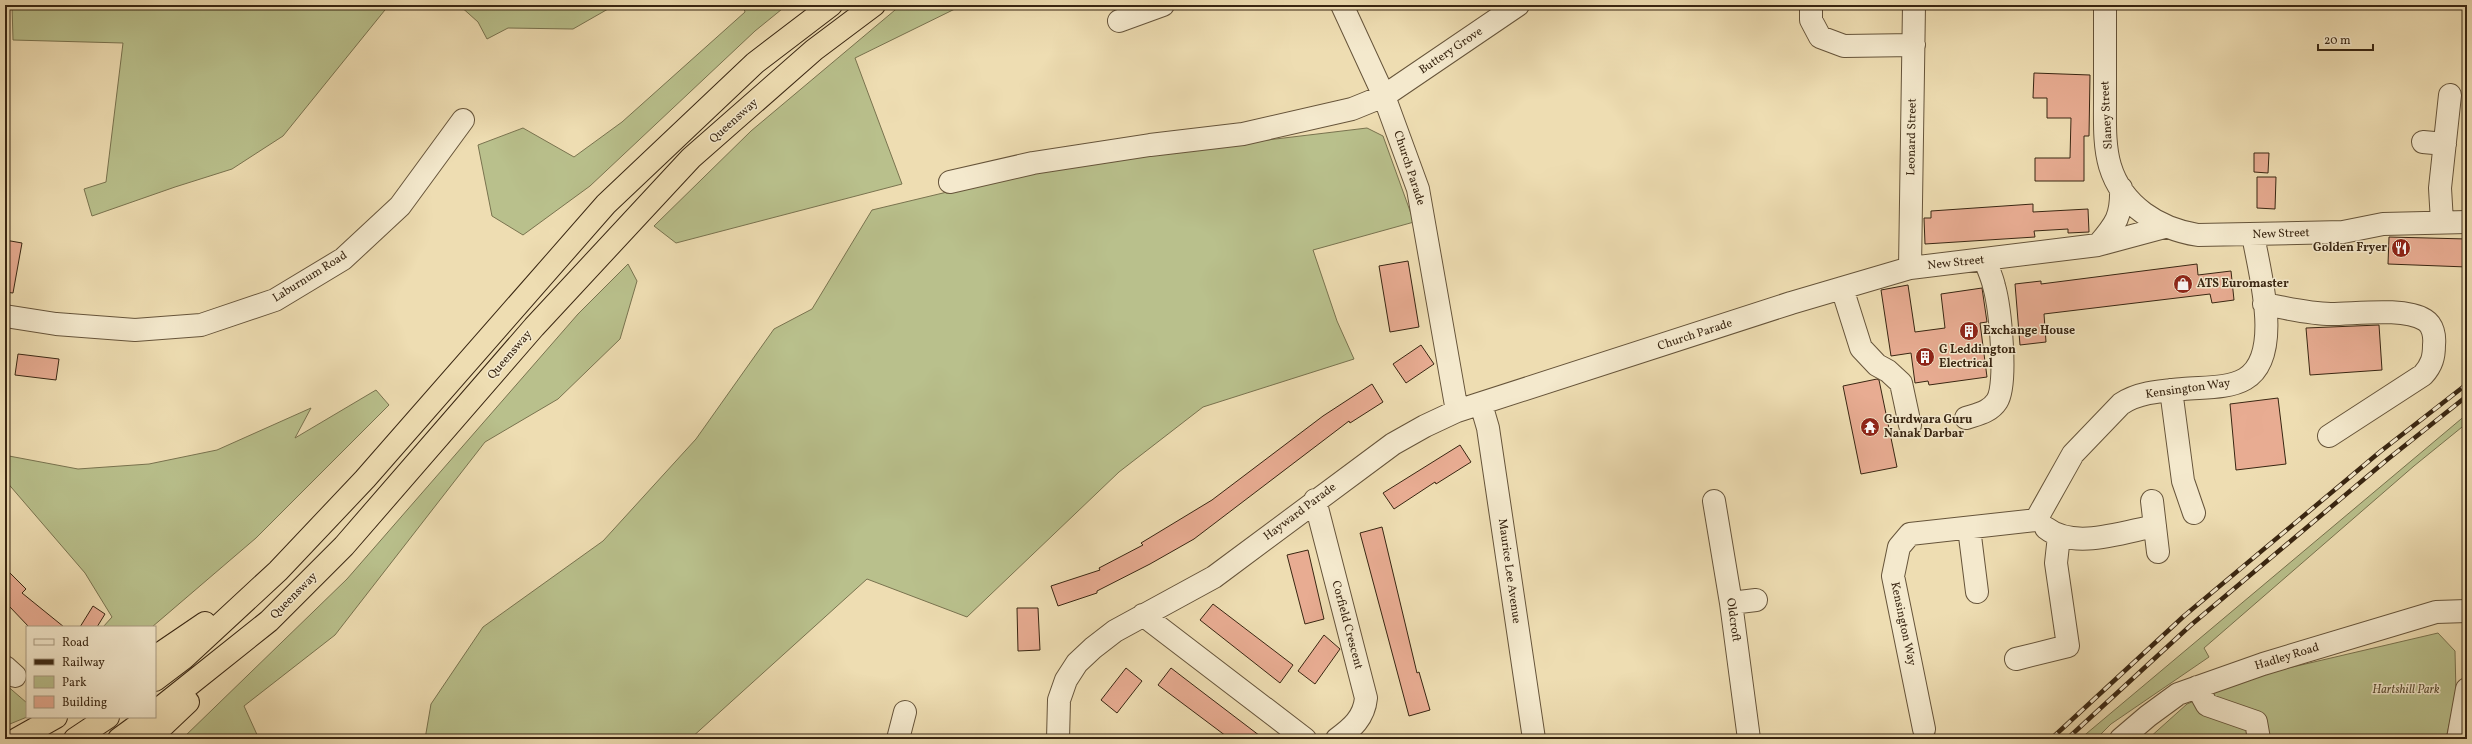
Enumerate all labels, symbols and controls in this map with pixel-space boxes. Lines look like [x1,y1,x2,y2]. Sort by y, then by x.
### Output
street label: Buttery Grove [1416,24,1486,78]
scale bar [2318,26,2373,52]
text: 20 m [2324,33,2351,49]
street label: Slaney Street [2097,80,2117,150]
street label: Queensway [706,95,762,147]
street label: Leonard Street [1903,98,1921,176]
street label: Church Parade [1389,129,1429,208]
street label: New Street [2252,225,2310,243]
restaurant icon: Golden Fryer [2390,237,2412,259]
place label: Golden Fryer [2313,240,2387,256]
street label: Laburnum Road [270,248,351,306]
street label: New Street [1927,252,1985,274]
shop icon: ATS Euromaster [2172,273,2194,295]
place label: ATS Euromaster [2197,276,2289,292]
street label: Church Parade [1656,315,1735,355]
building icon: Exchange House [1958,320,1980,342]
place label: Exchange House [1983,323,2075,339]
street label: Queensway [484,327,536,383]
place label: G Leddington Electrical [1939,342,2016,372]
building icon: G Leddington Electrical [1914,346,1936,368]
street label: Kensington Way [2145,375,2232,403]
place label: Gurdwara Guru Nanak Darbar [1884,412,1973,442]
temple icon: Gurdwara Guru Nanak Darbar [1859,416,1881,438]
street label: Hayward Parade [1260,479,1340,545]
street label: Maurice Lee Avenue [1494,518,1524,625]
street label: Queensway [267,569,321,623]
street label: Corfield Crescent [1327,579,1367,671]
street label: Kensington Way [1886,580,1920,668]
street label: Oldcroft [1722,597,1744,643]
legend [26,626,156,718]
text: Road [62,635,89,651]
street label: Hadley Road [2253,640,2321,674]
text: Railway [62,655,105,671]
text: Park [62,675,87,691]
park label: Hartshill Park [2372,682,2440,698]
text: Building [62,695,107,711]

